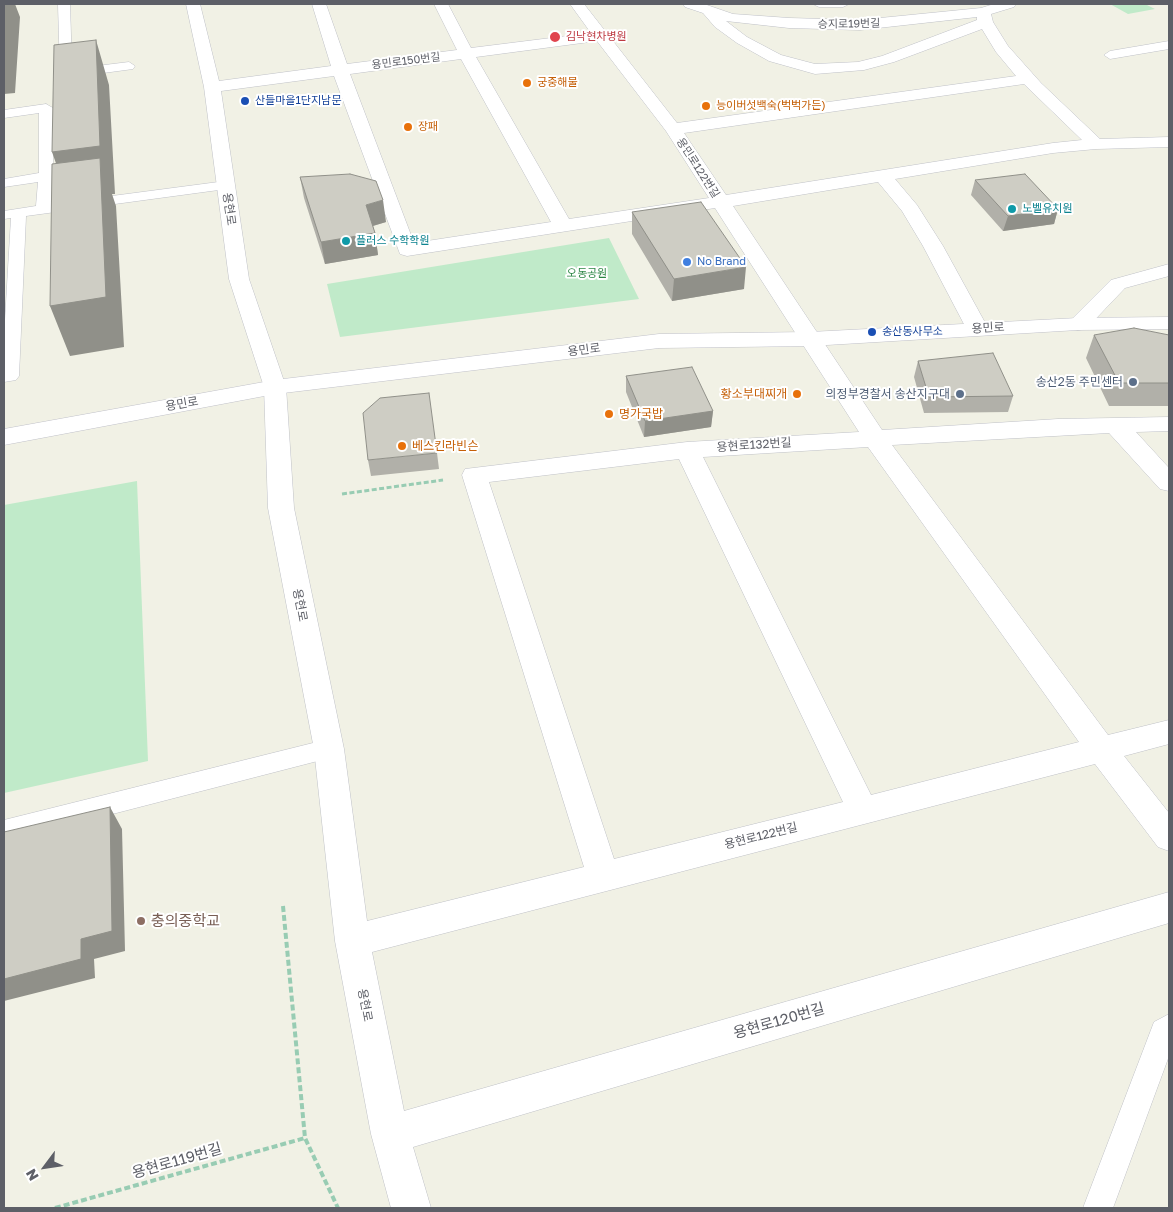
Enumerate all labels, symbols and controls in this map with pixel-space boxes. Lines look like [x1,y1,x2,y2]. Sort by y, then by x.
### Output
street label: 승지로19번길 [818,17,880,31]
marker: 김낙현차병원 [548,30,562,44]
place label: 김낙현차병원 [566,30,627,44]
street label: 용민로150번길 [371,50,441,72]
place label: 궁중해물 [537,76,577,90]
marker: 궁중해물 [521,77,533,89]
place label: 산들마을1단지남문 [255,94,341,108]
marker: 산들마을1단지남문 [239,95,251,107]
place label: 능이버섯백숙(벅벅가든) [716,99,826,113]
marker: 능이버섯백숙(벅벅가든) [700,100,712,112]
place label: 장패 [418,120,438,134]
marker: 장패 [402,121,414,133]
street label: 용민로122번길 [674,136,722,200]
street label: 용현로 [220,192,238,226]
place label: 노벨유치원 [1022,202,1073,216]
marker: 노벨유치원 [1006,203,1018,215]
place label: 플러스 수학학원 [356,234,430,248]
marker: 플러스 수학학원 [340,235,352,247]
place label: No Brand [697,255,746,269]
marker: No Brand [681,256,693,268]
park label: 오동공원 [567,267,607,281]
street label: 용민로 [971,320,1005,336]
place label: 송산동사무소 [882,325,943,339]
marker: 송산동사무소 [866,326,878,338]
street label: 용민로 [567,341,601,359]
place label: 송산2동 주민센터 [1036,375,1123,389]
marker: 송산2동 주민센터 [1127,376,1139,388]
place label: 황소부대찌개 [721,387,787,401]
place label: 의정부경찰서 송산지구대 [826,387,950,401]
marker: 황소부대찌개 [791,388,803,400]
marker: 의정부경찰서 송산지구대 [954,388,966,400]
street label: 용민로 [164,394,200,414]
place label: 명가국밥 [619,407,663,421]
marker: 명가국밥 [603,408,615,420]
street label: 용현로132번길 [716,435,792,455]
place label: 베스킨라빈슨 [412,439,478,453]
marker: 베스킨라빈슨 [396,440,408,452]
street label: 용현로 [290,587,310,623]
street label: 용현로122번길 [723,820,799,852]
place label: 충의중학교 [151,912,220,930]
marker: 충의중학교 [135,915,147,927]
street label: 용현로 [355,987,375,1023]
street label: 용현로120번길 [731,999,827,1043]
street label: 용현로119번길 [130,1140,224,1182]
north arrow [20,1142,70,1192]
text: N [22,1166,42,1184]

